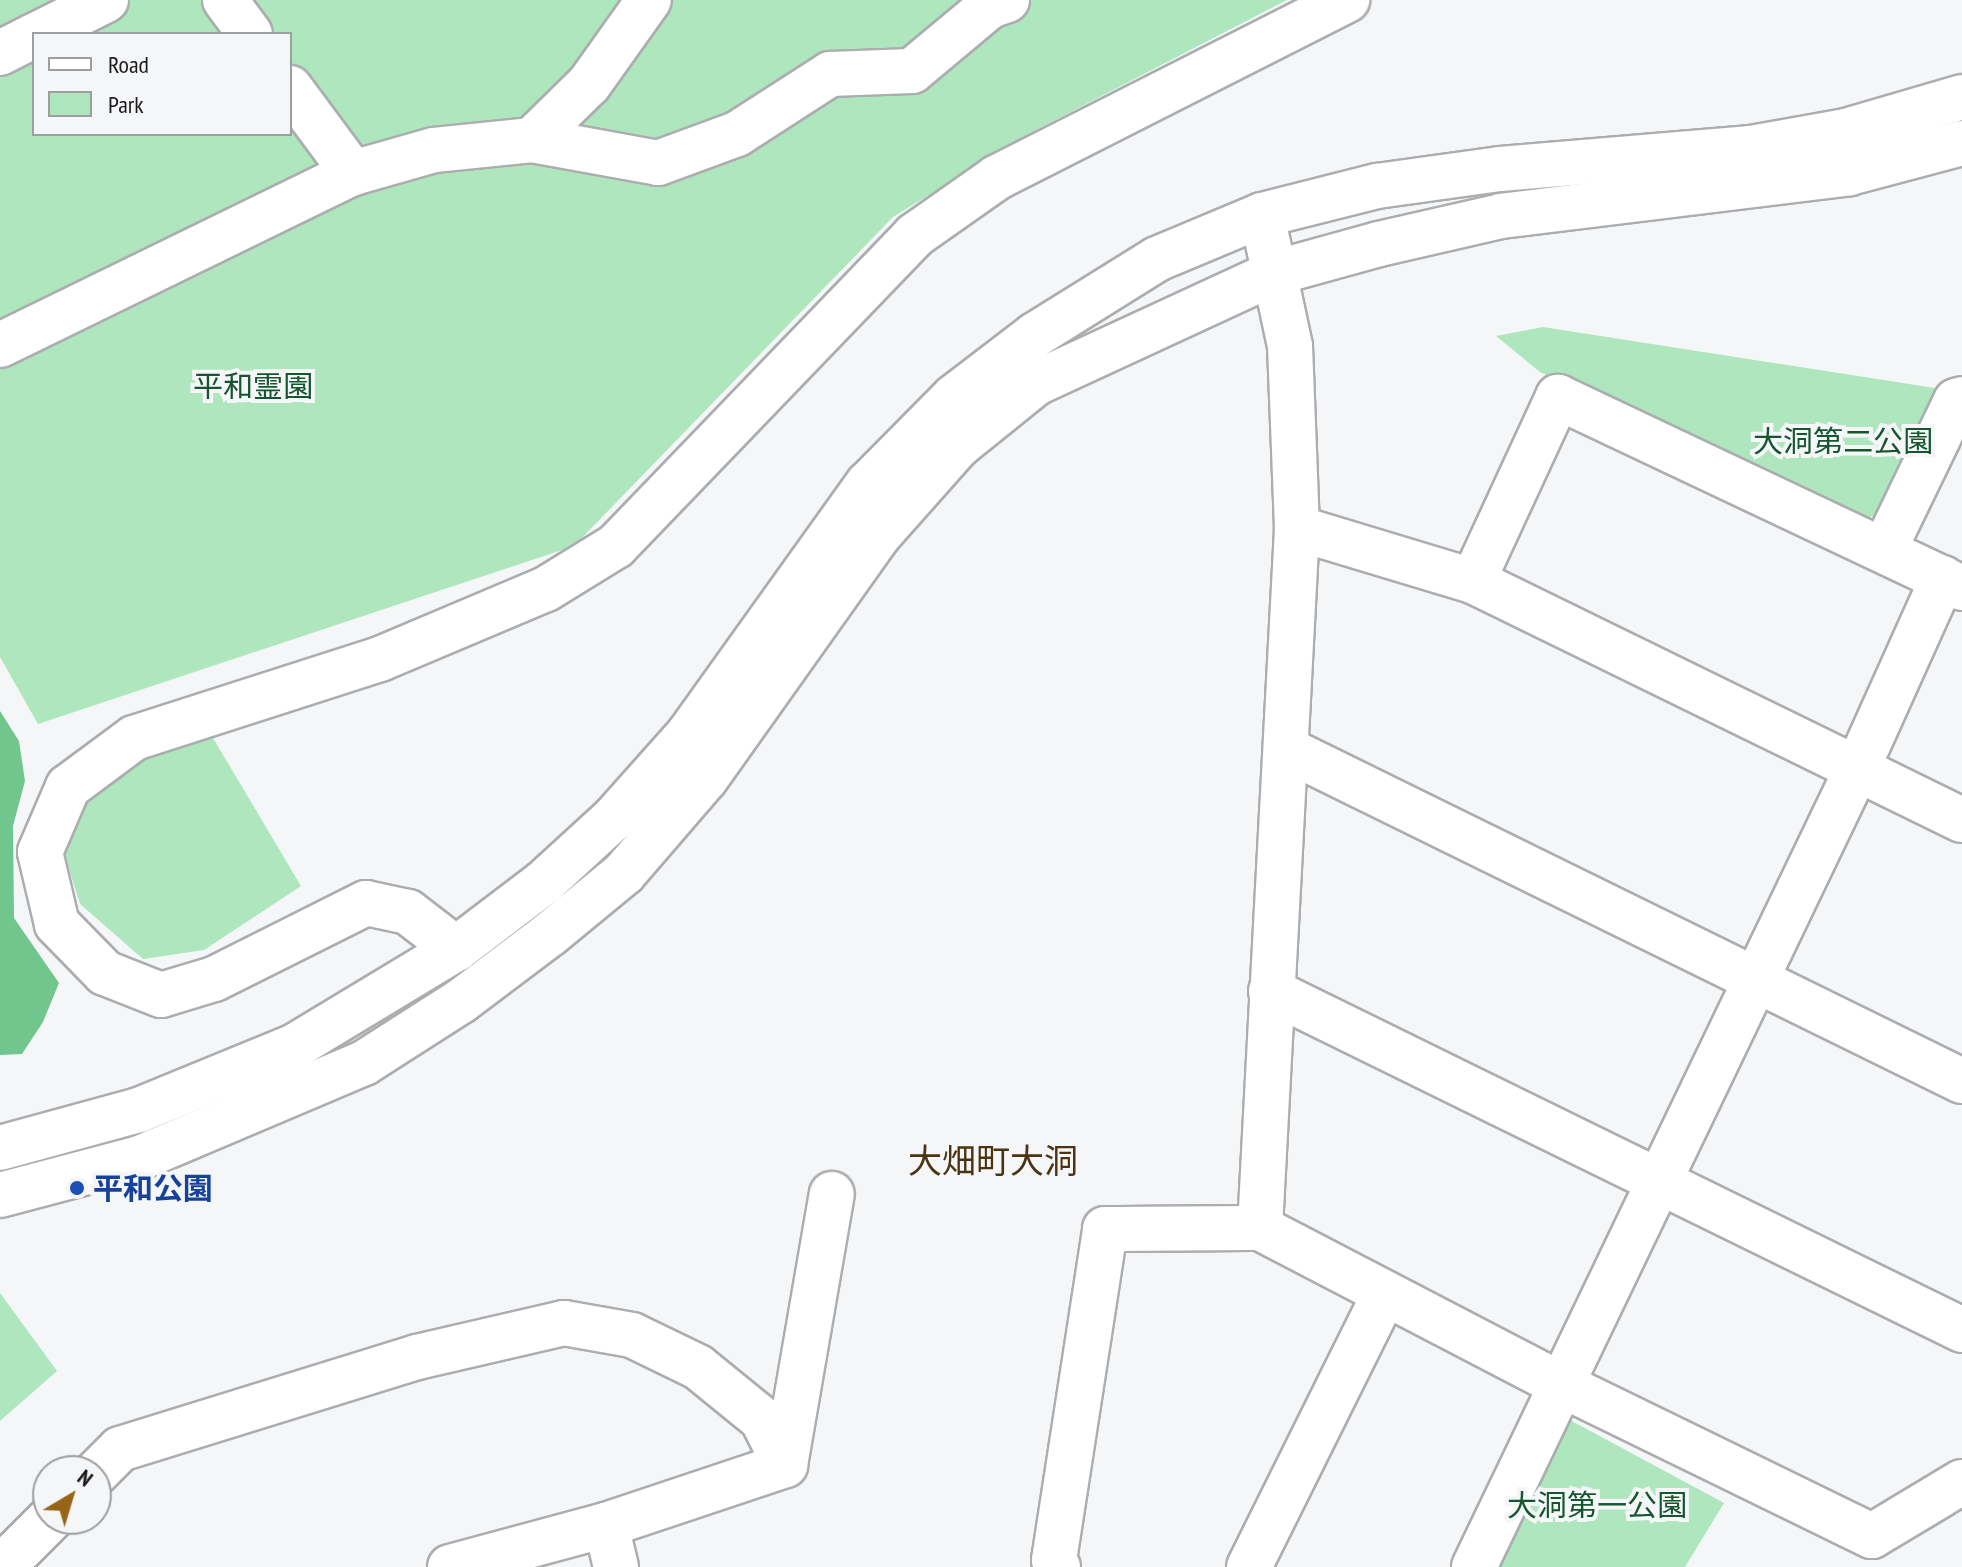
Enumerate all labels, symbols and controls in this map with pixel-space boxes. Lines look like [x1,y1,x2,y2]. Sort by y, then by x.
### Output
legend [32,32,292,136]
text: Road [108,49,149,80]
text: Park [108,89,144,120]
park label: 平和霊園 [193,368,313,404]
park label: 大洞第二公園 [1753,423,1933,459]
district label: 大畑町大洞 [908,1141,1078,1181]
place label: 平和公園 [93,1170,213,1206]
marker: 平和公園 [68,1179,86,1197]
north arrow [32,1455,112,1535]
text: N [72,1463,99,1492]
park label: 大洞第一公園 [1507,1487,1687,1523]

